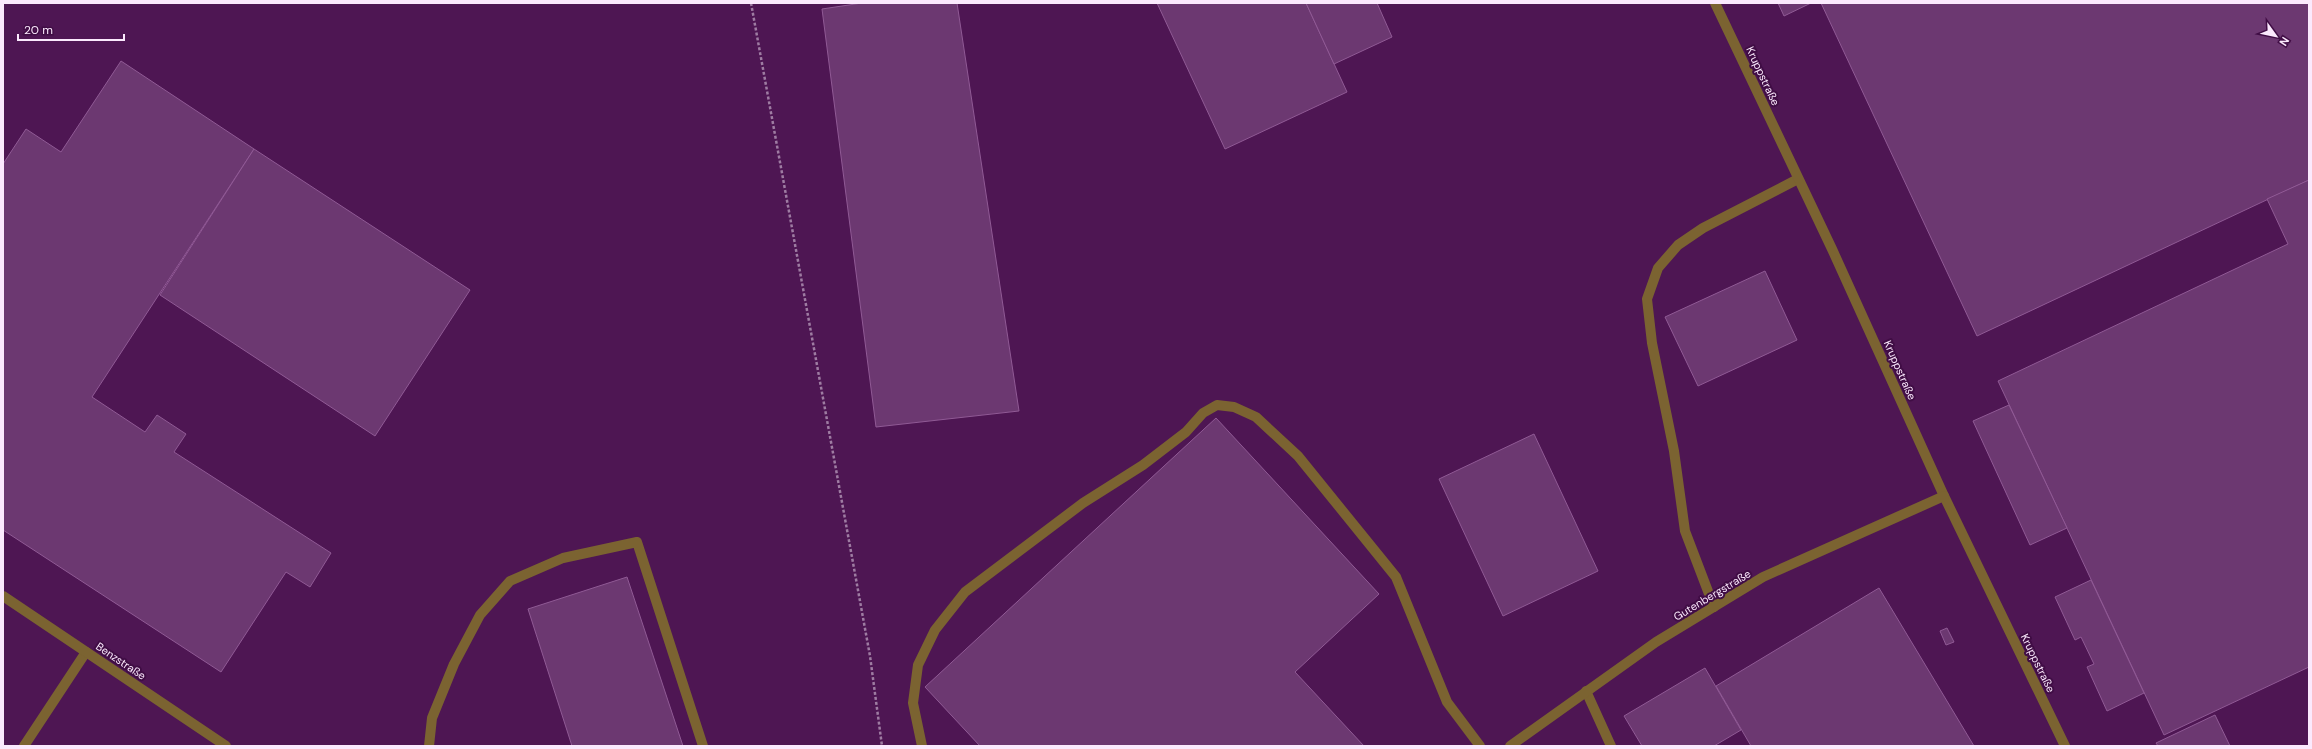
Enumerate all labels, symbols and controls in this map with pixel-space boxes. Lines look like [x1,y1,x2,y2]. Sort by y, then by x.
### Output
scale bar [18,16,124,42]
north arrow [2256,16,2296,56]
text: 20 m [24,22,53,38]
text: N [2276,34,2292,49]
street label: Kruppstraße [1743,44,1783,108]
street label: Kruppstraße [1881,338,1919,402]
street label: Gutenbergstraße [1671,566,1753,624]
street label: Kruppstraße [2018,631,2058,695]
street label: Benzstraße [93,639,149,683]

